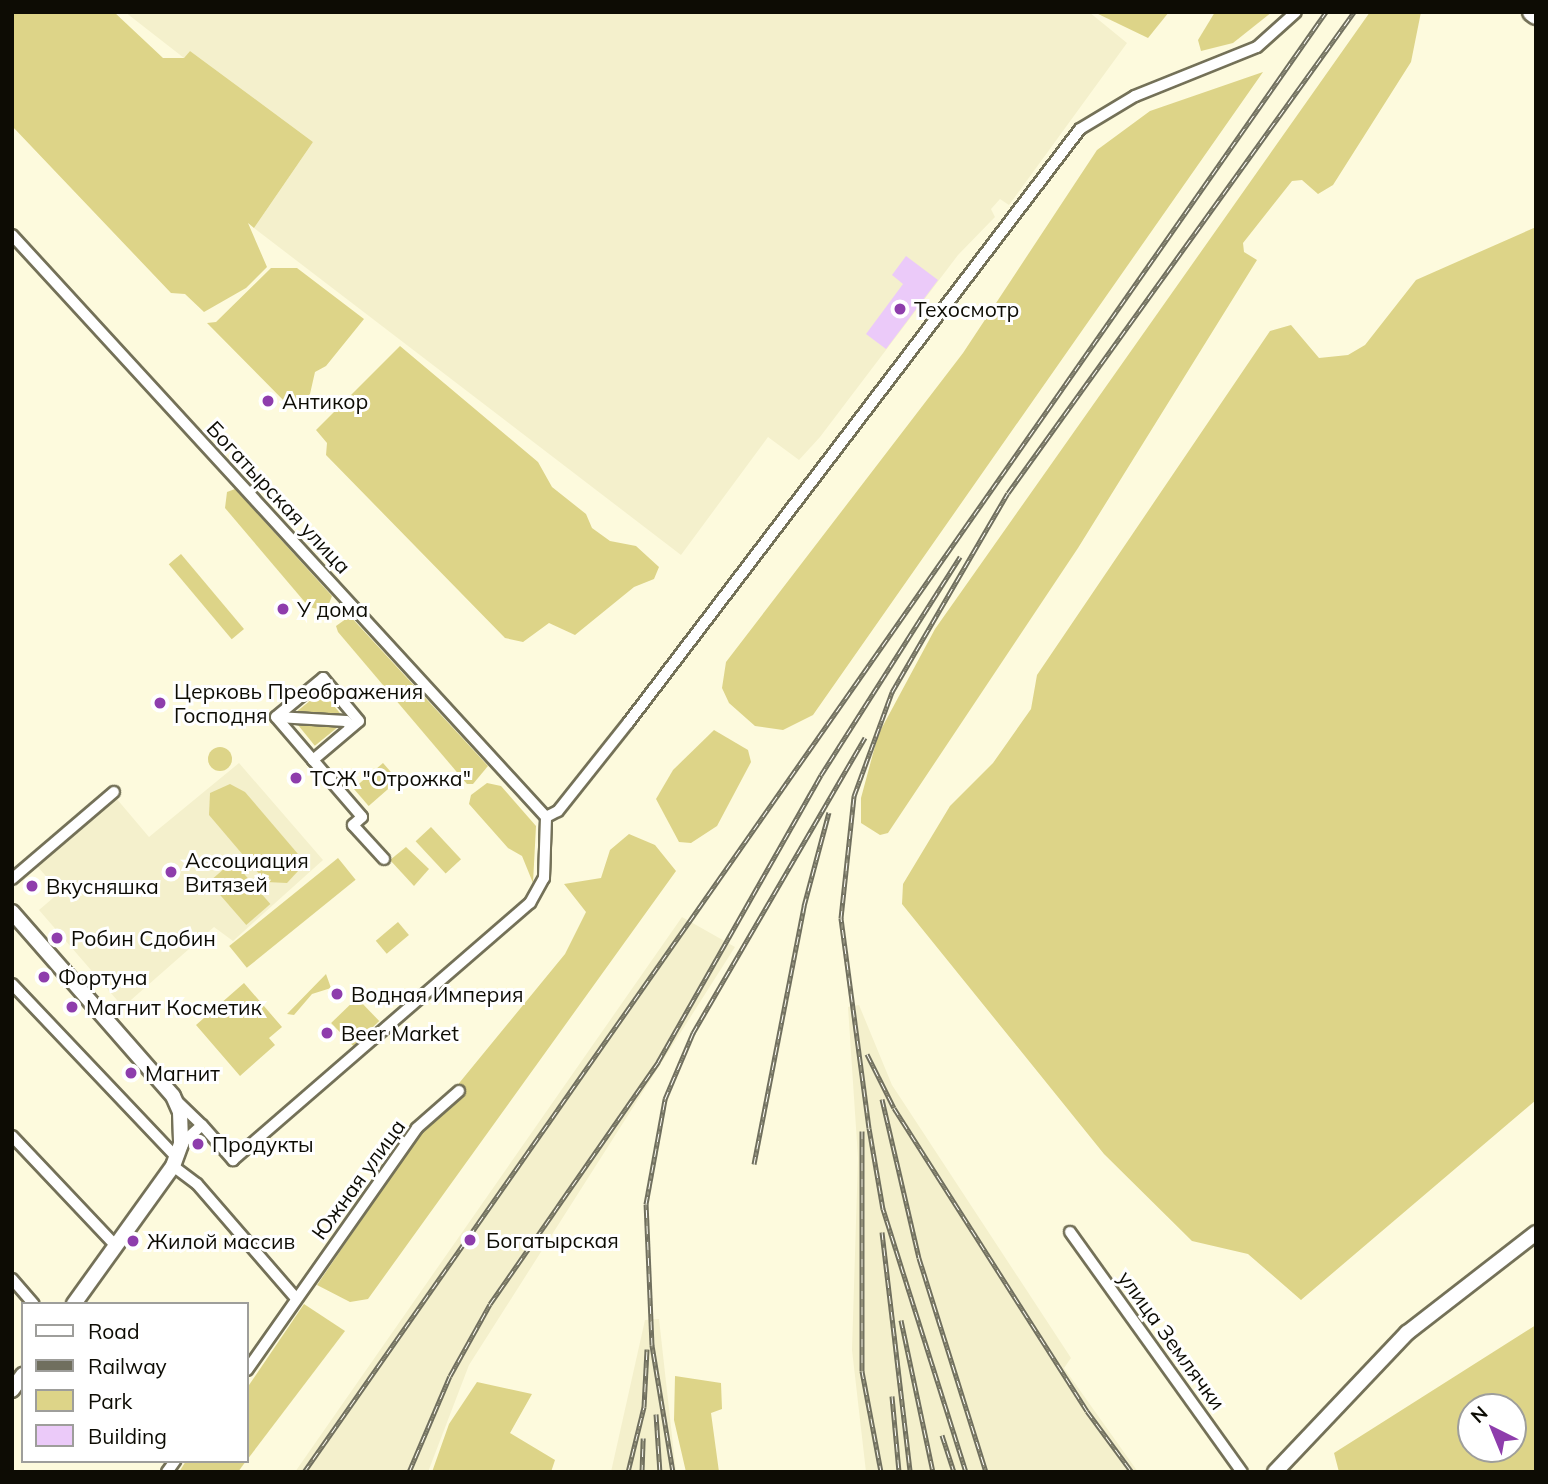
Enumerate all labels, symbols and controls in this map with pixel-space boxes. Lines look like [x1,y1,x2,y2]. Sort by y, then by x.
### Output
place label: Техосмотр [914,296,1019,322]
marker: Техосмотр [892,301,908,317]
place label: Антикор [282,388,368,414]
marker: Антикор [260,393,276,409]
street label: Богатырская улица [202,415,356,579]
place label: У дома [297,596,368,622]
marker: У дома [275,601,291,617]
place label: Церковь Преображения Господня [174,678,423,728]
marker: Церковь Преображения Господня [152,695,168,711]
place label: ТСЖ "Отрожка" [310,765,471,791]
marker: ТСЖ "Отрожка" [288,770,304,786]
place label: Ассоциация Витязей [185,847,309,897]
marker: Ассоциация Витязей [163,864,179,880]
place label: Вкусняшка [46,873,159,899]
marker: Вкусняшка [24,878,40,894]
place label: Робин Сдобин [71,925,216,951]
marker: Робин Сдобин [49,930,65,946]
place label: Фортуна [58,964,148,990]
marker: Фортуна [36,969,52,985]
place label: Водная Империя [351,981,523,1007]
marker: Водная Империя [329,986,345,1002]
place label: Магнит Косметик [86,994,262,1020]
marker: Магнит Косметик [64,999,80,1015]
place label: Beer Market [341,1020,459,1046]
marker: Beer Market [319,1025,335,1041]
place label: Магнит [145,1060,220,1086]
marker: Магнит [123,1065,139,1081]
street label: Южная улица [306,1114,410,1244]
place label: Продукты [212,1131,314,1157]
marker: Продукты [190,1136,206,1152]
place label: Богатырская [486,1227,619,1253]
place label: Жилой массив [147,1228,295,1254]
marker: Богатырская [460,1230,480,1250]
marker: Жилой массив [125,1233,141,1249]
street label: улица Землячки [1113,1266,1231,1414]
legend [21,1302,248,1463]
text: Road [88,1318,139,1344]
text: Railway [88,1353,167,1379]
text: Park [88,1388,132,1414]
north arrow [1457,1393,1527,1463]
text: N [1466,1400,1492,1428]
text: Building [88,1423,167,1449]

